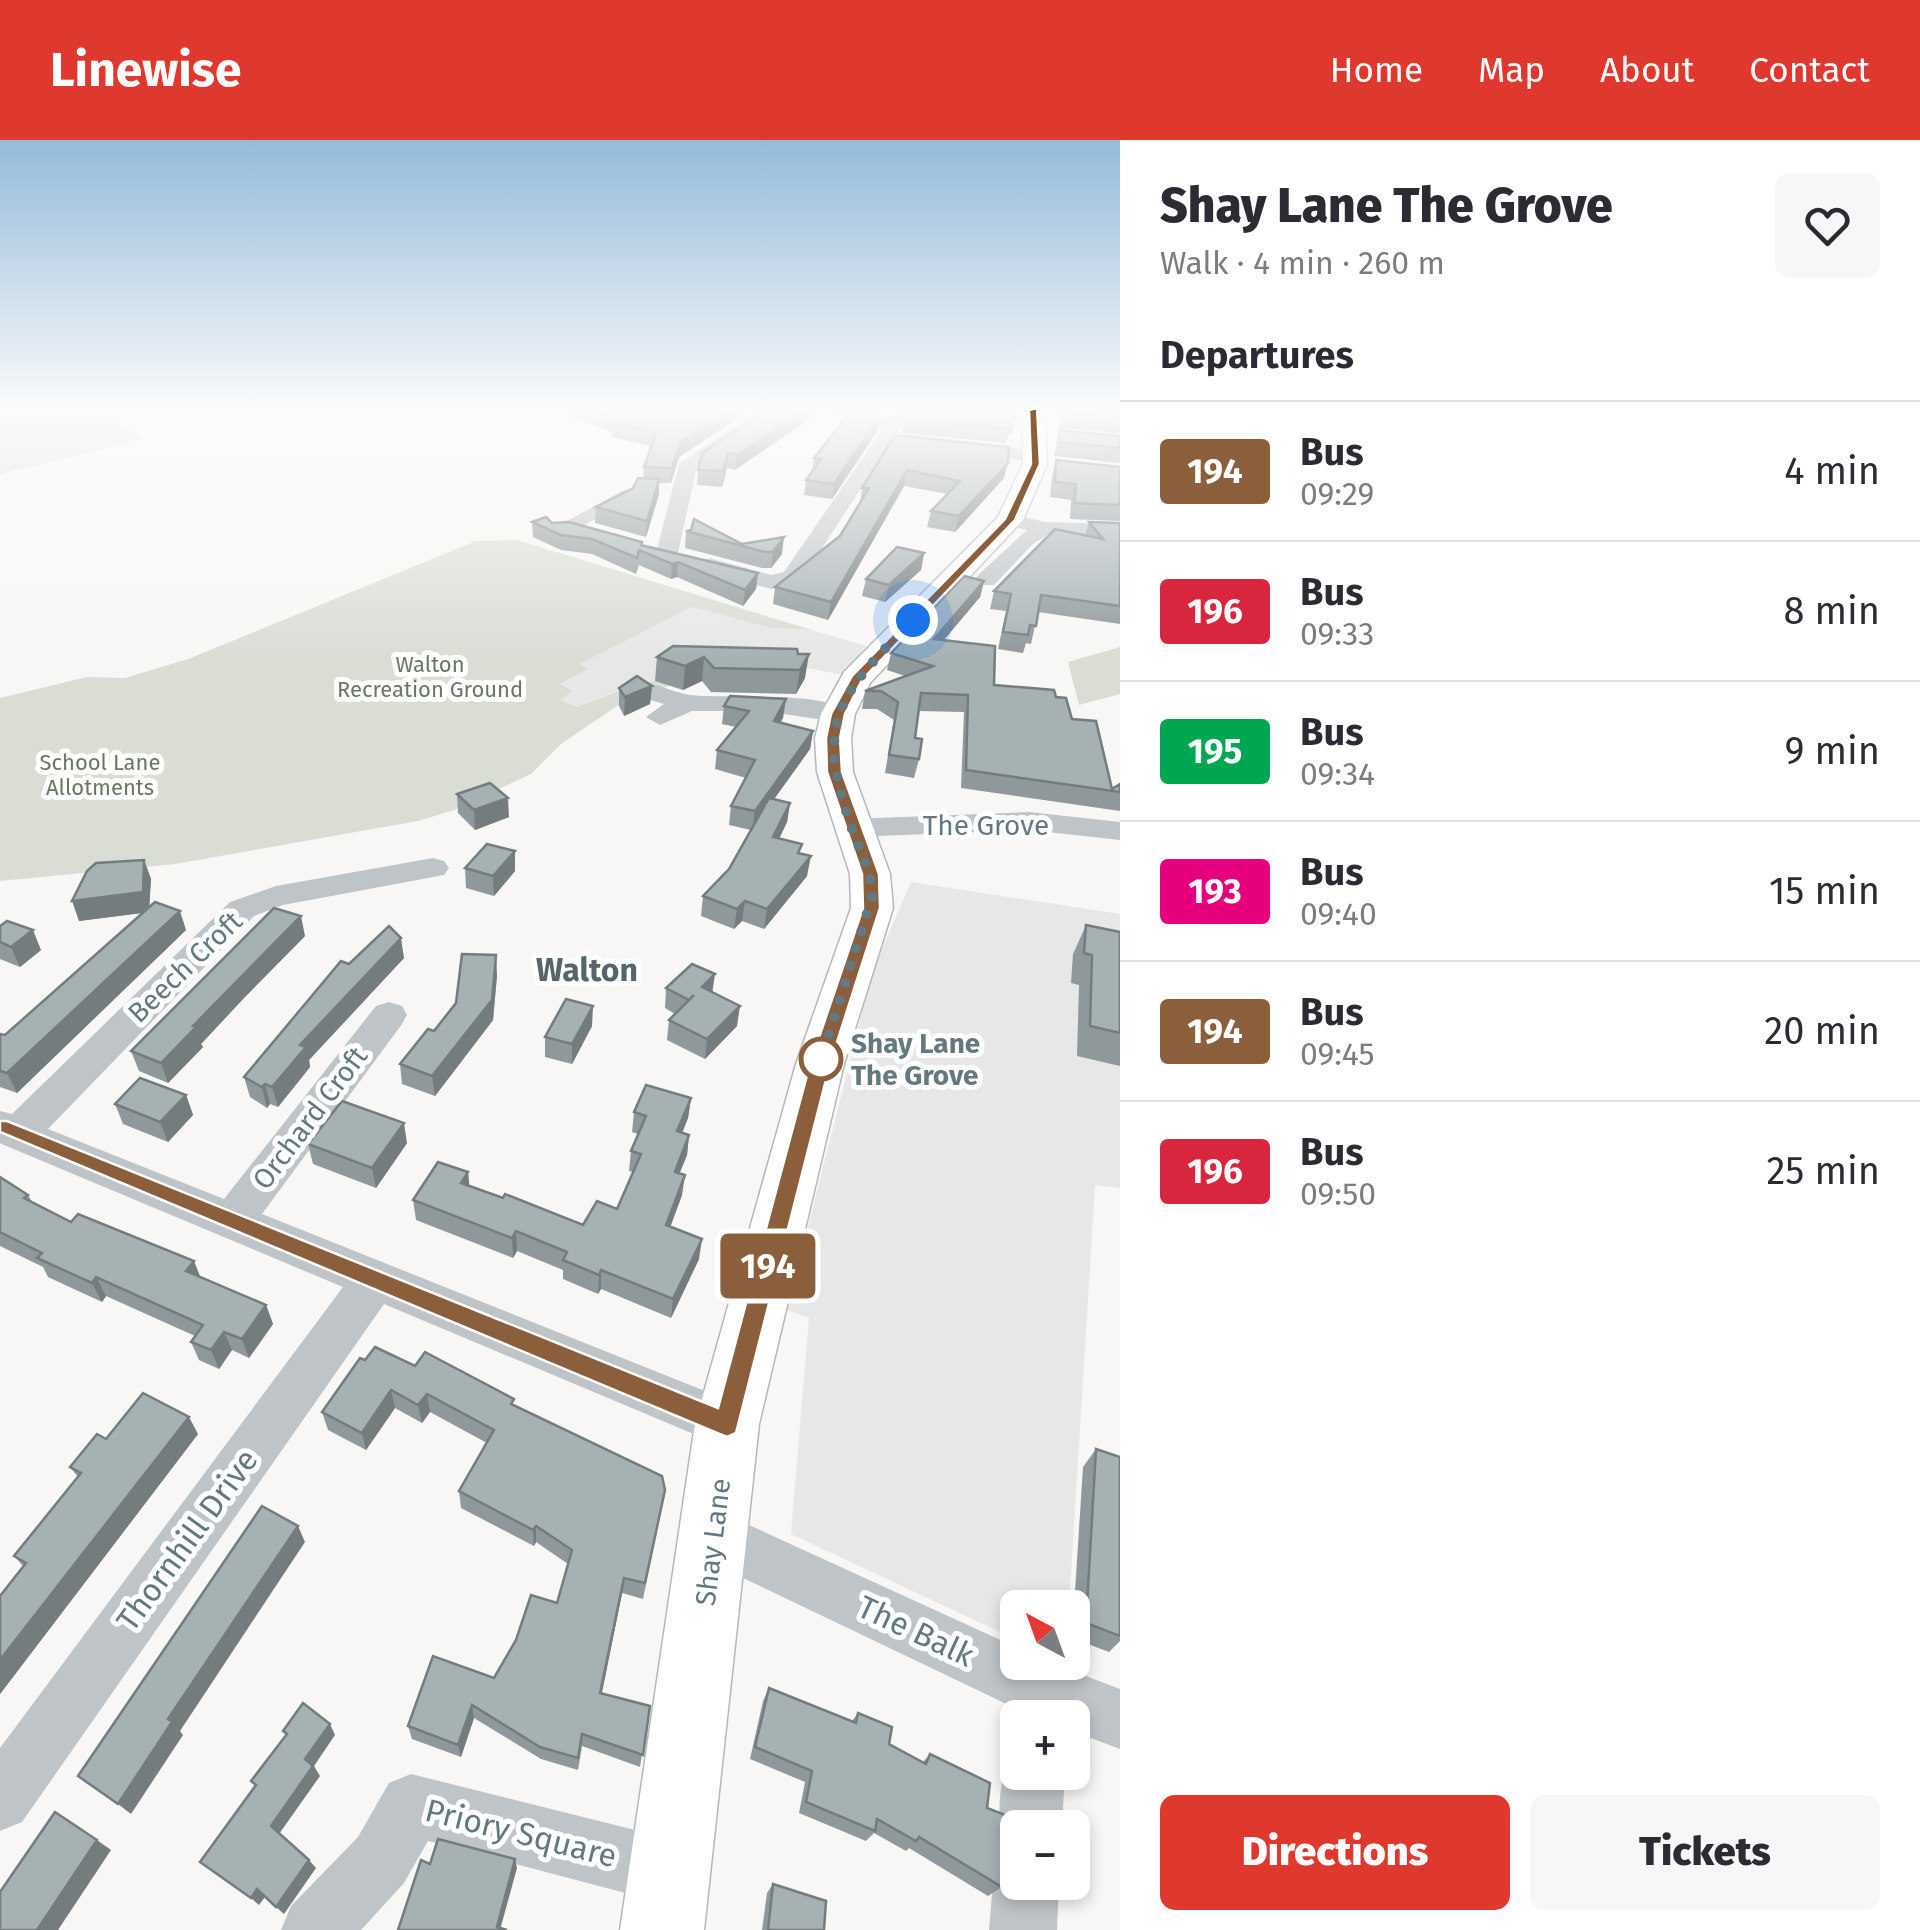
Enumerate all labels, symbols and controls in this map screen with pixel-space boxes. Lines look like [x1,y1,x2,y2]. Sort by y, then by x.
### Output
text: Linewise [50,41,242,99]
text: Home [1330,49,1423,91]
text: Map [1478,49,1545,91]
text: About [1600,49,1694,91]
text: Contact [1749,49,1870,91]
button: heart [1775,173,1880,278]
text: Shay Lane The Grove [1160,177,1613,235]
text: Walk · 4 min · 260 m [1160,244,1445,282]
text: Departures [1160,332,1354,378]
text: Bus [1300,429,1364,475]
text: 4 min [1784,448,1880,494]
text: 194 [1187,450,1243,492]
text: 09:29 [1300,475,1374,513]
text: Bus [1300,569,1364,615]
text: 8 min [1783,588,1880,634]
text: 196 [1187,590,1243,632]
your location [888,595,938,645]
text: 09:33 [1300,615,1374,653]
park label: Walton Recreation Ground [337,651,523,703]
text: Bus [1300,709,1364,755]
text: 9 min [1784,728,1880,774]
text: 195 [1188,730,1242,772]
park label: School Lane Allotments [40,749,160,801]
text: 09:34 [1300,755,1375,793]
street label: The Grove [923,809,1049,842]
text: Bus [1300,849,1364,895]
text: 15 min [1769,868,1880,914]
text: 193 [1188,870,1242,912]
text: 09:40 [1300,895,1377,933]
street label: Beech Croft [121,904,250,1030]
district label: Walton [536,951,638,989]
text: Bus [1300,989,1364,1035]
text: 20 min [1764,1008,1880,1054]
text: 194 [1187,1010,1243,1052]
place label: Shay Lane The Grove [851,1027,980,1092]
text: 09:45 [1300,1035,1375,1073]
marker: Shay Lane The Grove [800,1038,842,1080]
street label: Orchard Croft [246,1040,375,1196]
text: Bus [1300,1129,1364,1175]
text: 25 min [1767,1148,1880,1194]
text: 196 [1187,1150,1243,1192]
text: 09:50 [1300,1175,1376,1213]
line badge: 194 [710,1234,826,1298]
text: 194 [740,1245,796,1287]
street label: Thornhill Drive [108,1442,266,1638]
street label: Shay Lane [689,1476,737,1608]
street label: The Balk [852,1588,981,1675]
north arrow [1000,1590,1090,1680]
map controls [1000,1590,1090,1900]
button: + [1000,1700,1090,1790]
street label: Priory Square [421,1791,621,1875]
button: Directions [1160,1795,1510,1910]
button: Tickets [1530,1795,1880,1910]
button: − [1000,1810,1090,1900]

